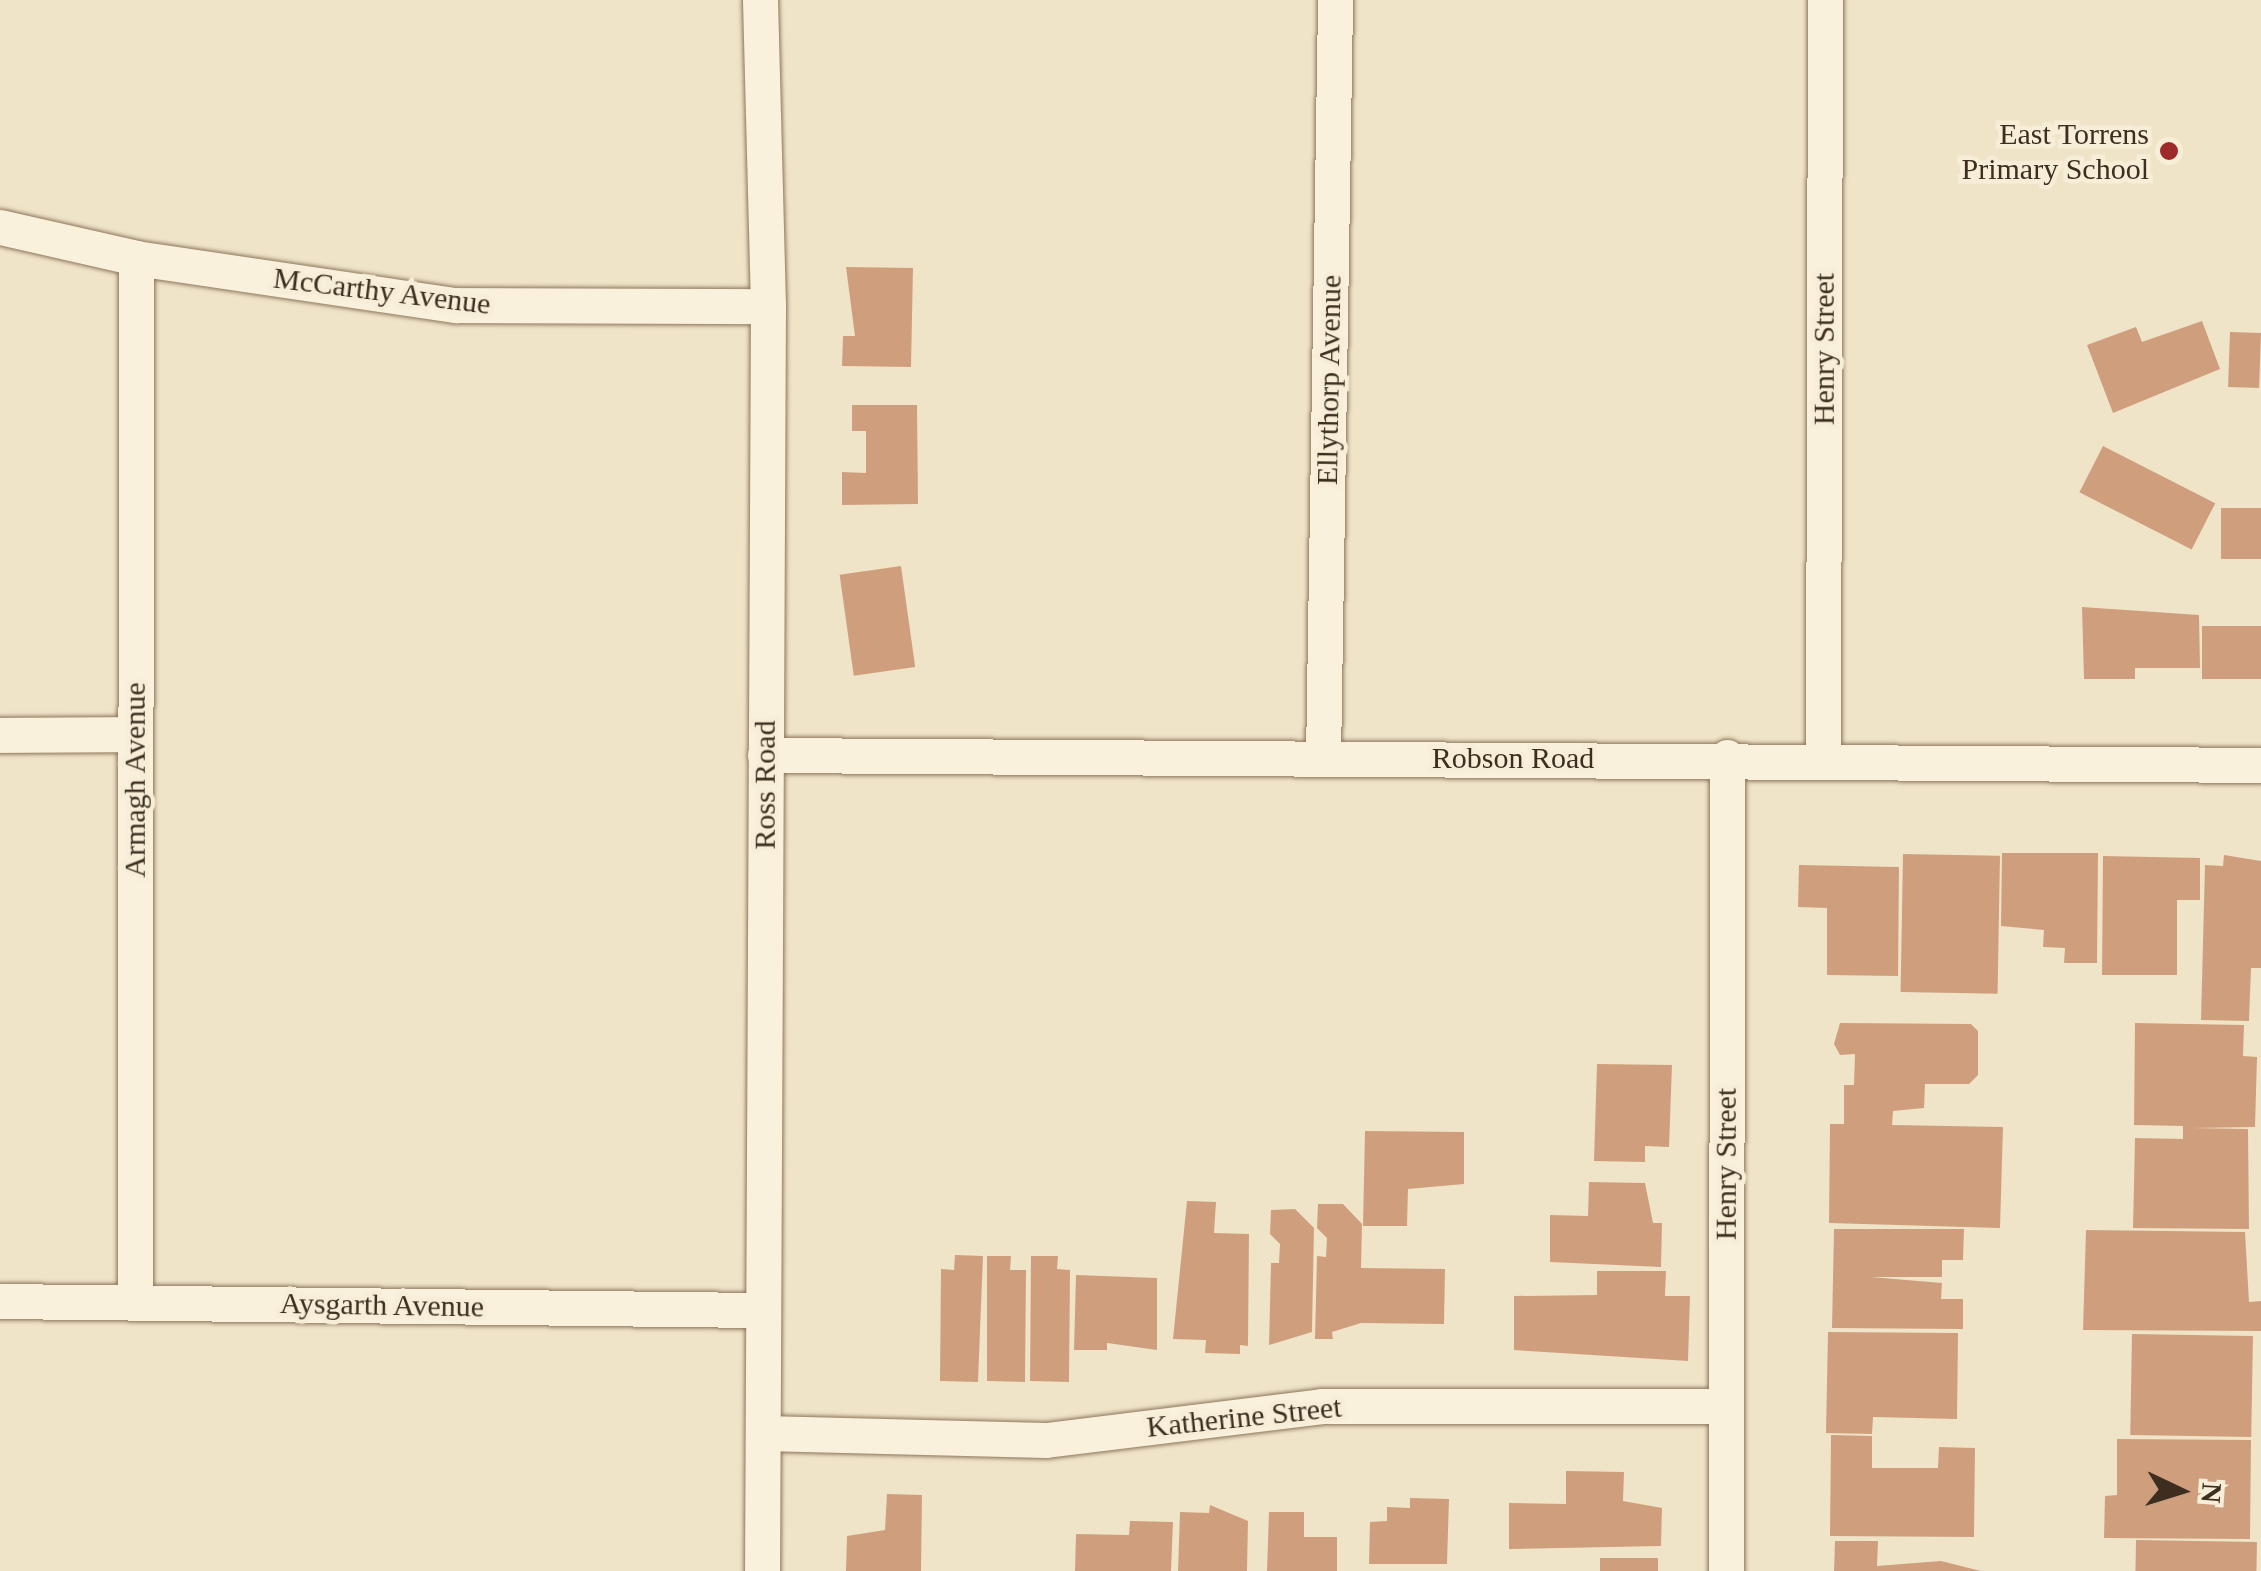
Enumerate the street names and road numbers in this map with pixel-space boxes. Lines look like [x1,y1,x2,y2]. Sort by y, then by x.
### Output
street label: McCarthy Avenue [271,260,493,322]
street label: Henry Street [1806,273,1842,425]
street label: Ellythorp Avenue [1309,274,1349,486]
street label: Armagh Avenue [117,682,153,878]
street label: Ross Road [747,720,783,850]
street label: Robson Road [1432,740,1594,776]
street label: Henry Street [1708,1088,1744,1240]
street label: Aysgarth Avenue [279,1285,485,1325]
street label: Katherine Street [1145,1389,1343,1445]

